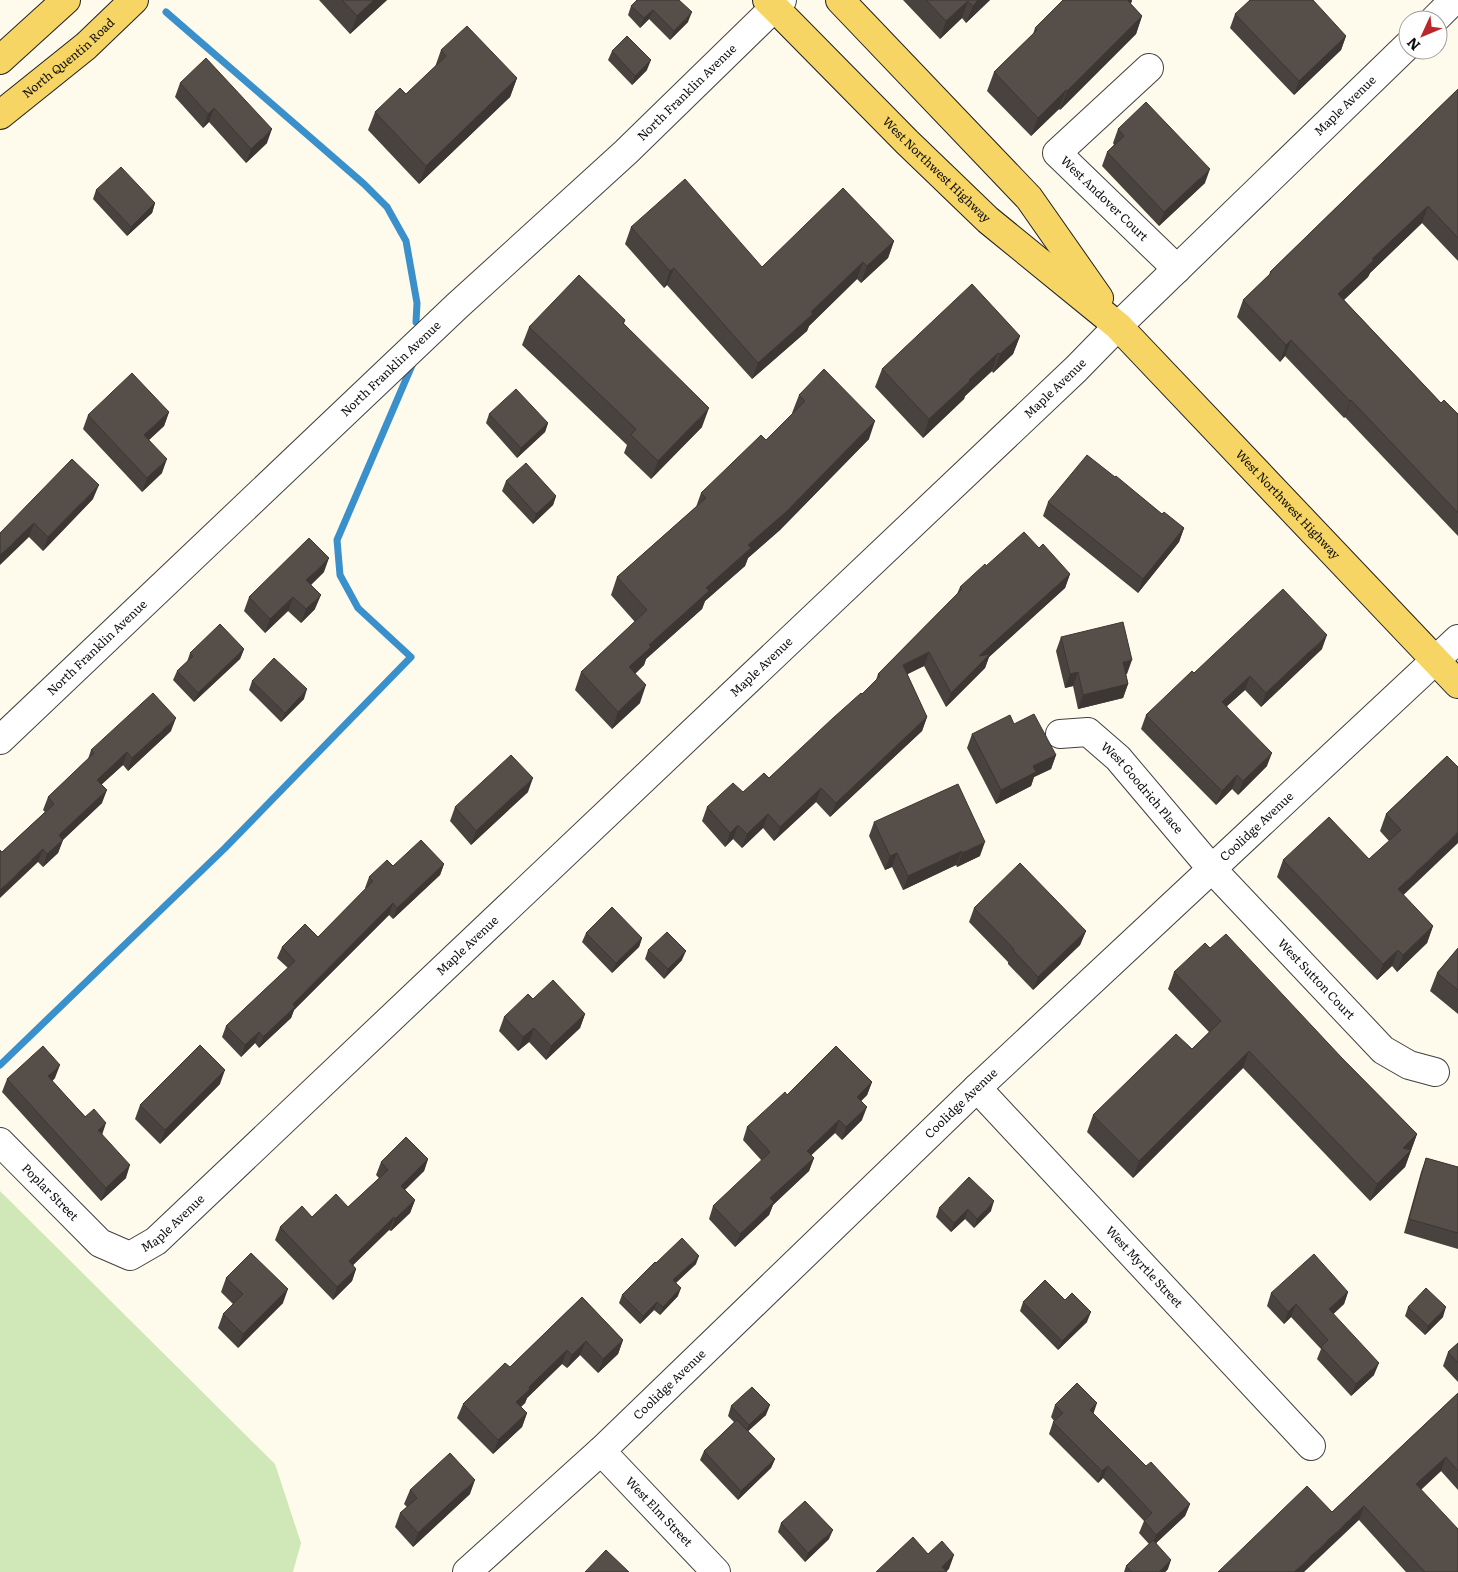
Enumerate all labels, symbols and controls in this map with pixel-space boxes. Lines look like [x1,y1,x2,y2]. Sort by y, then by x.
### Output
north arrow [1398,10,1448,60]
street label: North Quentin Road [18,13,119,102]
text: N [1401,33,1424,56]
street label: North Franklin Avenue [633,39,740,144]
street label: Maple Avenue [1310,71,1380,139]
street label: West Northwest Highway [879,112,995,226]
street label: West Andover Court [1057,151,1153,245]
street label: North Franklin Avenue [336,316,444,420]
street label: Maple Avenue [1019,354,1090,422]
street label: West Northwest Highway [1232,445,1345,563]
street label: North Franklin Avenue [42,595,151,699]
street label: Maple Avenue [725,632,796,701]
street label: West Goodrich Place [1097,737,1188,837]
street label: Coolidge Avenue [1215,787,1297,865]
street label: Maple Avenue [432,911,502,979]
street label: West Sutton Court [1274,934,1360,1023]
street label: Coolidge Avenue [920,1063,1001,1142]
street label: Poplar Street [18,1159,83,1225]
street label: Maple Avenue [137,1190,208,1256]
street label: West Myrtle Street [1102,1222,1188,1312]
street label: Coolidge Avenue [629,1345,709,1423]
street label: West Elm Street [622,1472,697,1550]

